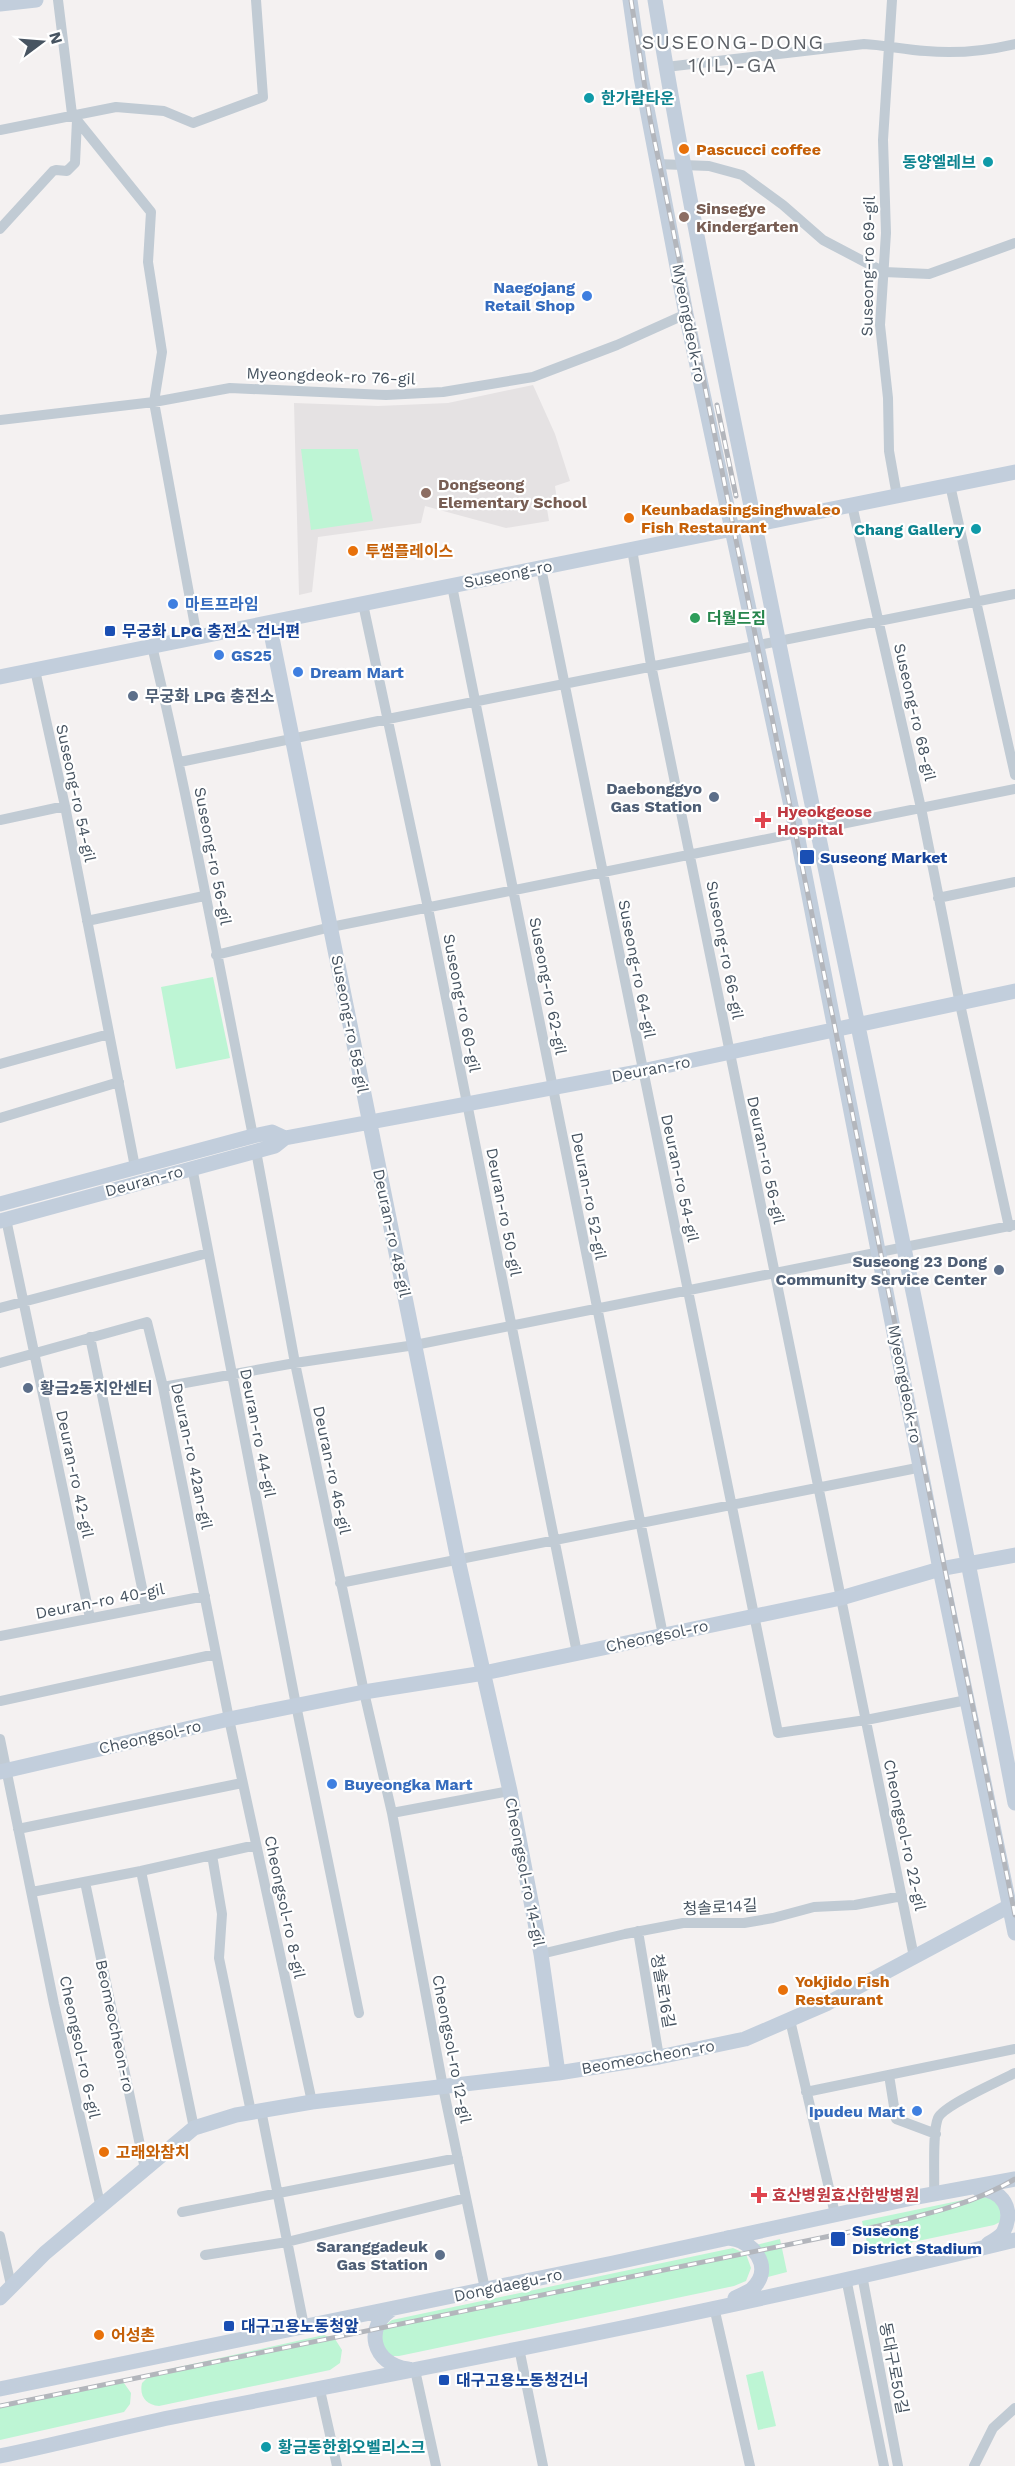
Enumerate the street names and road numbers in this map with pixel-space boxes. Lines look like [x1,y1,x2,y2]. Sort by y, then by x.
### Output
street label: Suseong-ro 69-gil [857,195,879,336]
street label: Myeongdeok-ro [668,262,710,384]
street label: Myeongdeok-ro 76-gil [246,364,416,388]
street label: Suseong-ro [462,556,554,592]
street label: Suseong-ro 68-gil [890,641,940,783]
street label: Suseong-ro 54-gil [52,722,100,864]
street label: Suseong-ro 56-gil [190,785,236,927]
street label: Suseong-ro 66-gil [702,879,748,1021]
street label: Suseong-ro 64-gil [614,898,660,1040]
street label: Suseong-ro 62-gil [525,916,571,1057]
street label: Suseong-ro 60-gil [439,932,485,1074]
street label: Suseong-ro 58-gil [327,953,373,1095]
street label: Deuran-ro [610,1052,692,1086]
street label: Deuran-ro 56-gil [743,1094,789,1226]
street label: Deuran-ro 54-gil [657,1112,703,1244]
street label: Deuran-ro 52-gil [567,1131,611,1261]
street label: Deuran-ro 50-gil [482,1146,526,1278]
street label: Deuran-ro [103,1161,185,1201]
street label: Deuran-ro 48-gil [369,1167,415,1299]
street label: Myeongdeok-ro [884,1323,926,1445]
street label: Deuran-ro 44-gil [236,1367,280,1499]
street label: Deuran-ro 42an-gil [167,1381,217,1531]
street label: Deuran-ro 46-gil [309,1404,355,1536]
street label: Deuran-ro 42-gil [52,1408,98,1540]
street label: Deuran-ro 40-gil [34,1579,166,1623]
street label: Cheongsol-ro [604,1616,710,1656]
street label: Cheongsol-ro [97,1716,203,1758]
street label: Cheongsol-ro 22-gil [880,1758,930,1912]
street label: Cheongsol-ro 14-gil [501,1796,549,1948]
street label: Cheongsol-ro 8-gil [261,1834,309,1980]
street label: 청솔로14길 [682,1896,758,1918]
street label: 청솔로16길 [647,1952,679,2030]
street label: Beomeocheon-ro [92,1958,138,2094]
street label: Cheongsol-ro 12-gil [428,1973,476,2125]
street label: Cheongsol-ro 6-gil [56,1974,104,2120]
street label: Beomeocheon-ro [580,2036,716,2078]
street label: Dongdaegu-ro [452,2264,564,2306]
street label: 동대구로50길 [876,2321,912,2415]

